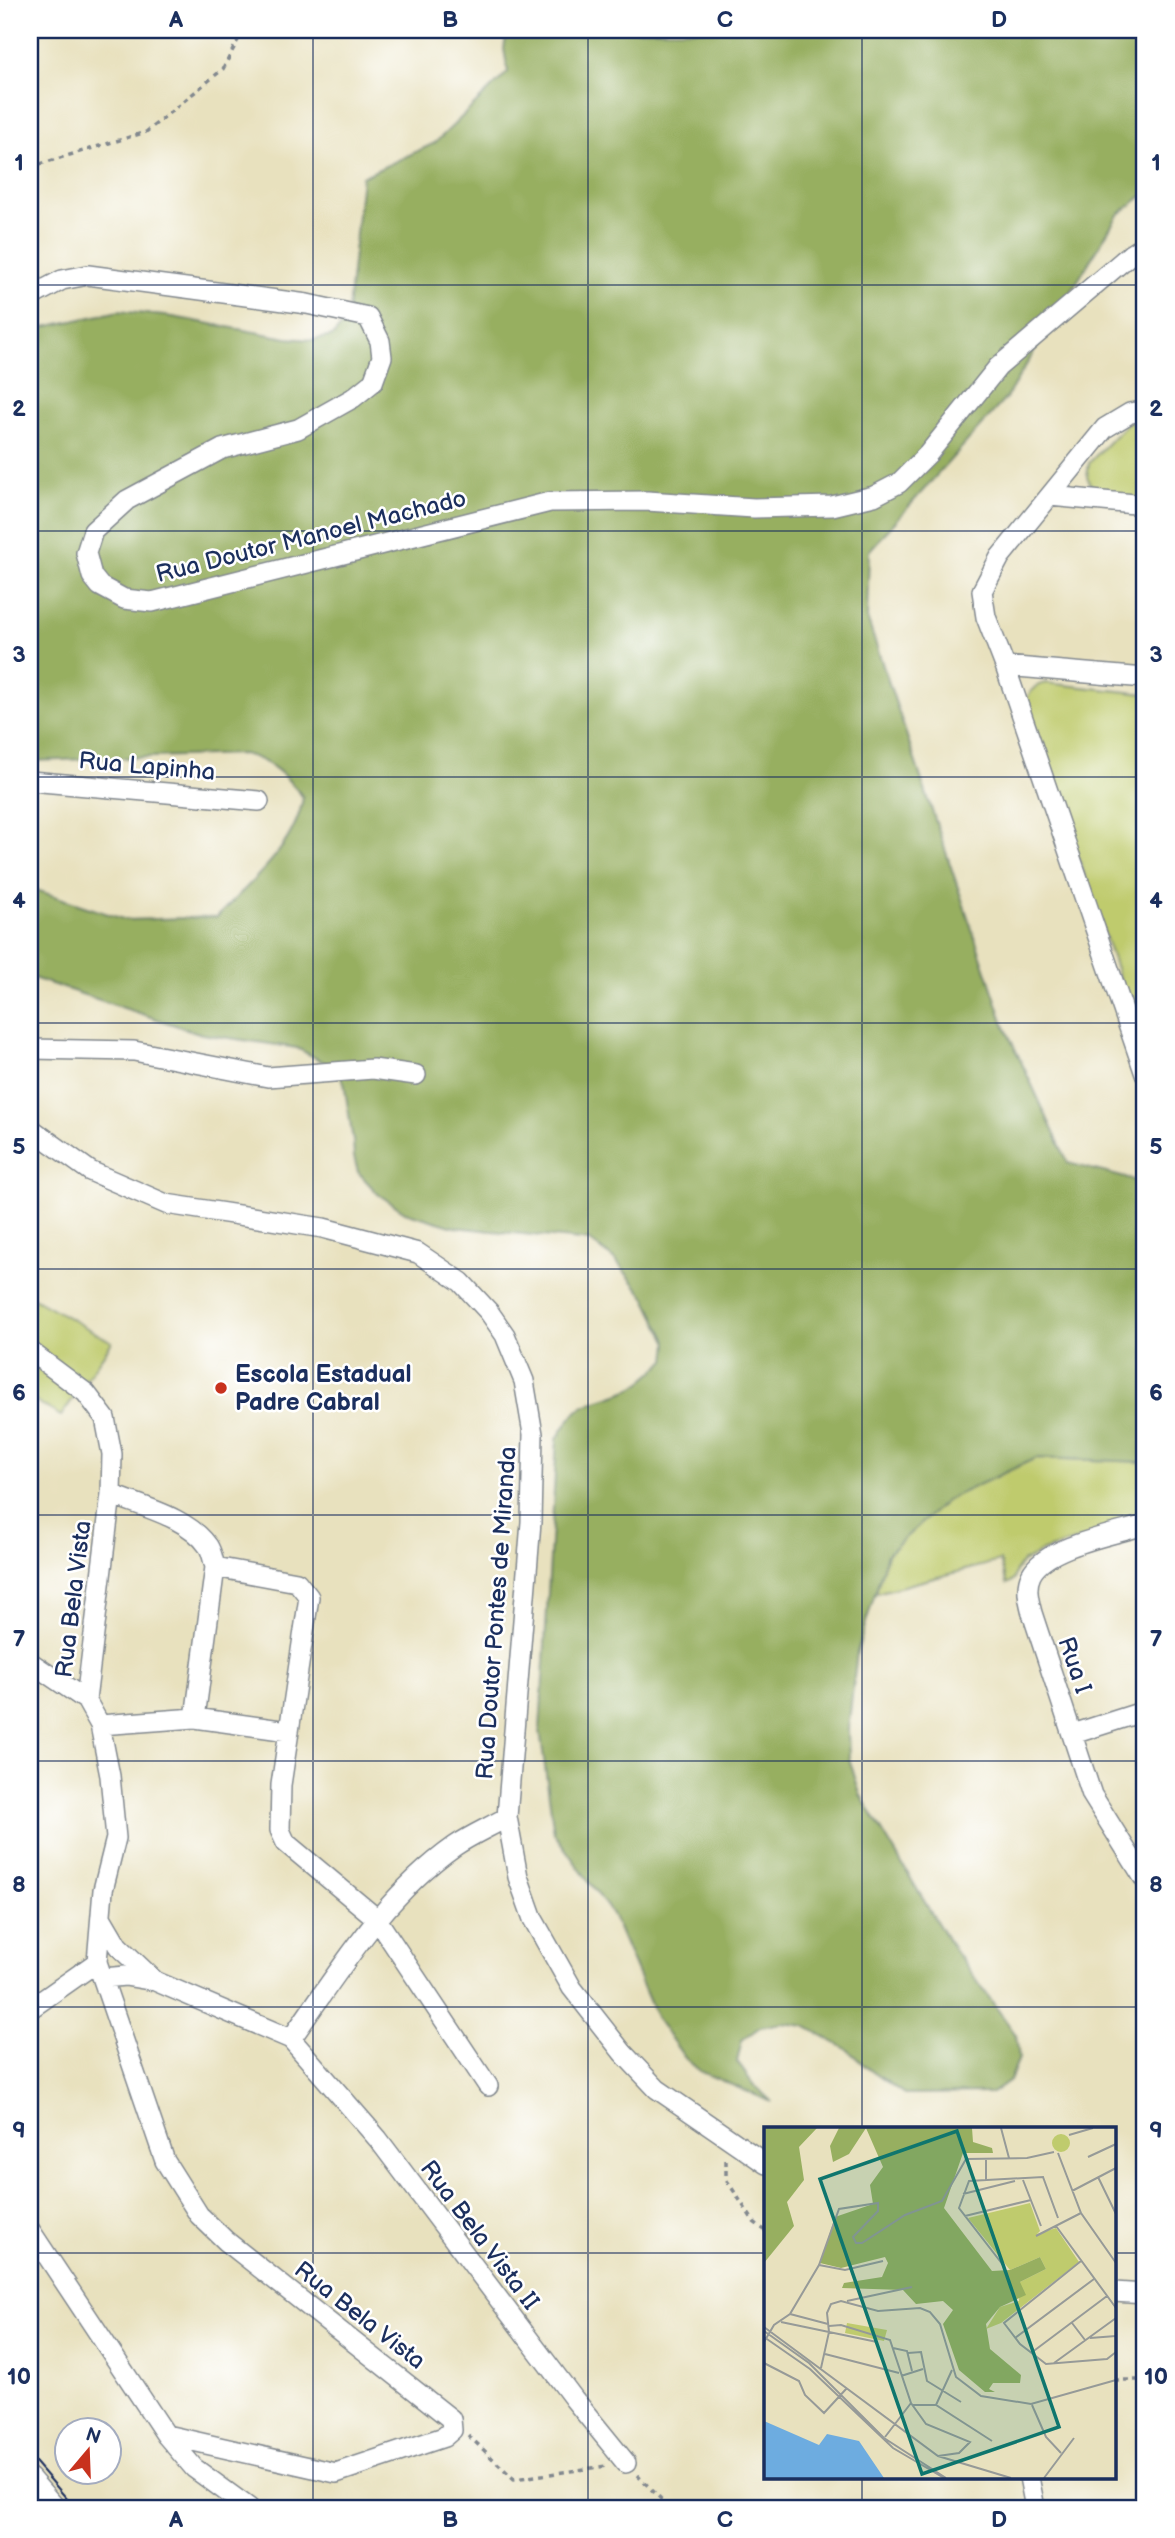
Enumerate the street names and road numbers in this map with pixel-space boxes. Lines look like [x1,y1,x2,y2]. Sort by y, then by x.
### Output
street label: Rua Doutor Manoel Machado [153,484,469,589]
street label: Rua Lapinha [77,746,217,787]
street label: Rua Doutor Pontes de Miranda [470,1446,523,1781]
street label: Rua Bela Vista [49,1519,98,1679]
street label: Rua I [1051,1633,1098,1697]
street label: Rua Bela Vista II [414,2155,545,2316]
street label: Rua Bela Vista [288,2255,431,2376]

